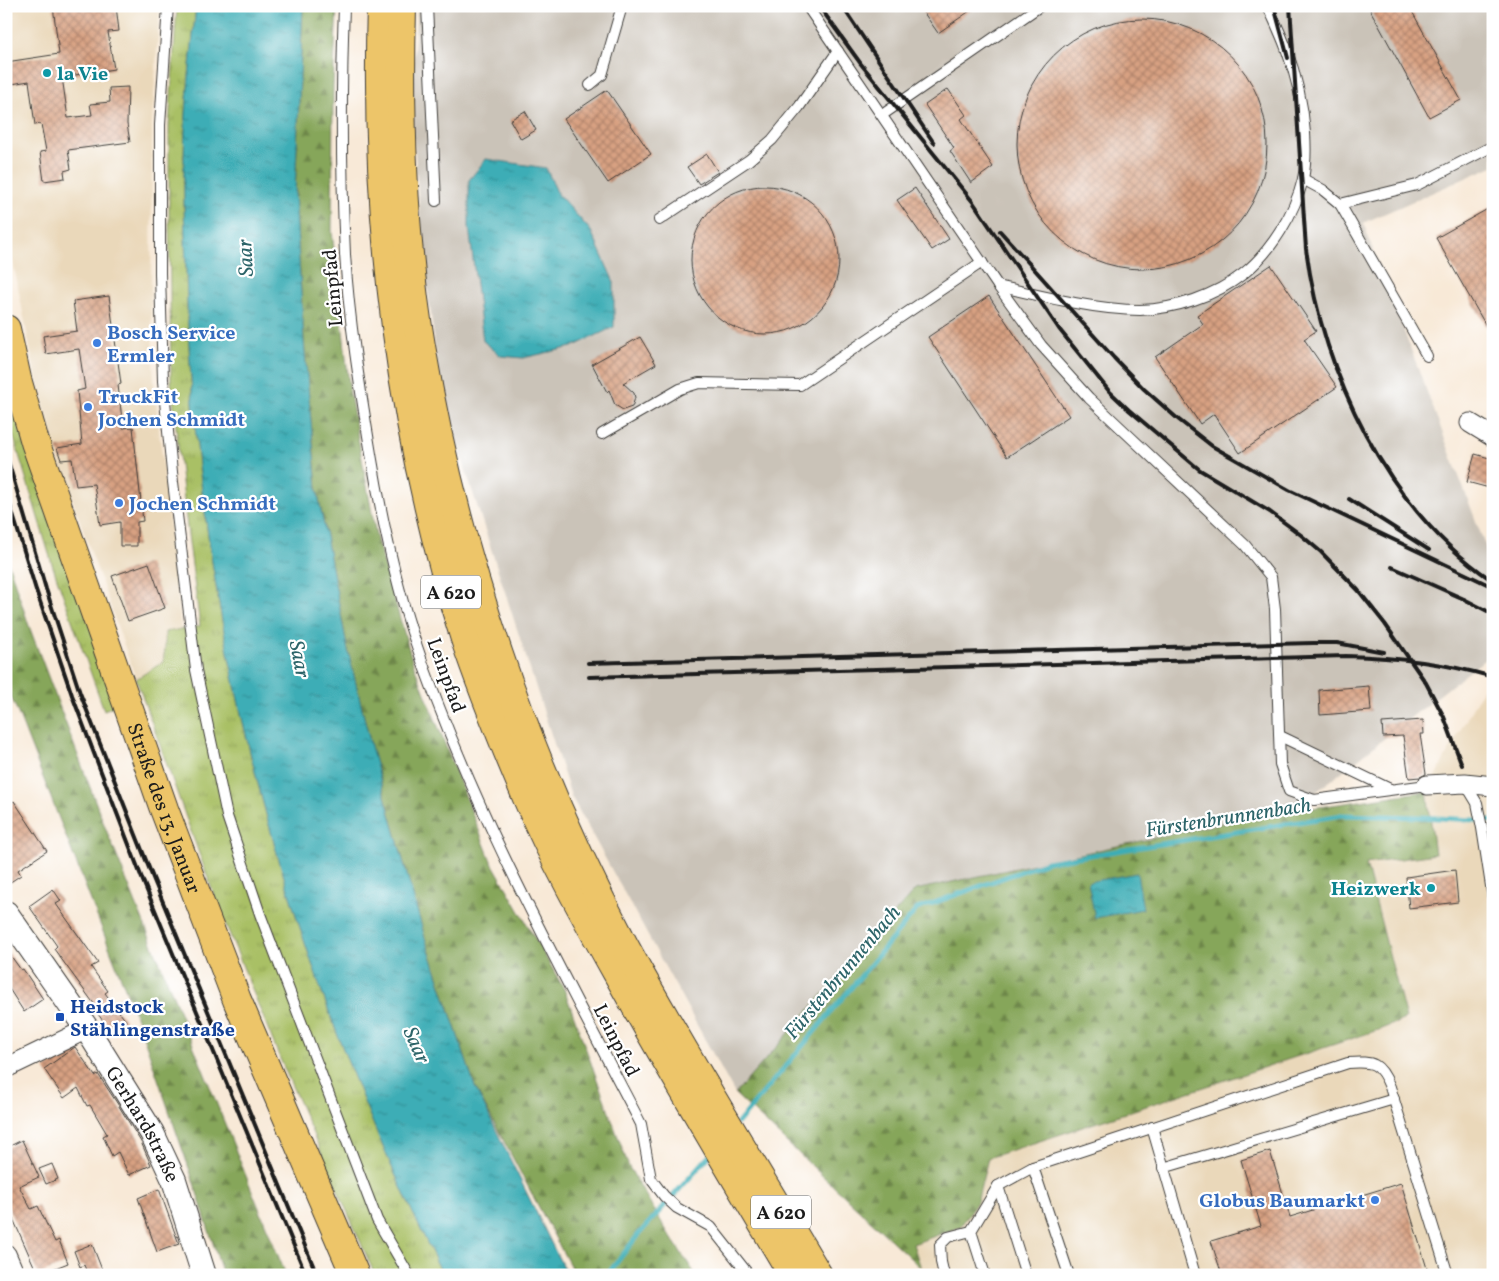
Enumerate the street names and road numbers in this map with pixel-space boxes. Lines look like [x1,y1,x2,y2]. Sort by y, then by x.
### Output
street label: Leinpfad [317,248,351,328]
road number: A 620 [421,576,481,608]
street label: Leinpfad [419,634,472,717]
street label: Straße des 13. Januar [119,719,207,898]
street label: Leinpfad [585,1000,645,1082]
street label: Gerhardstraße [98,1061,185,1187]
road number: A 620 [751,1196,811,1228]

